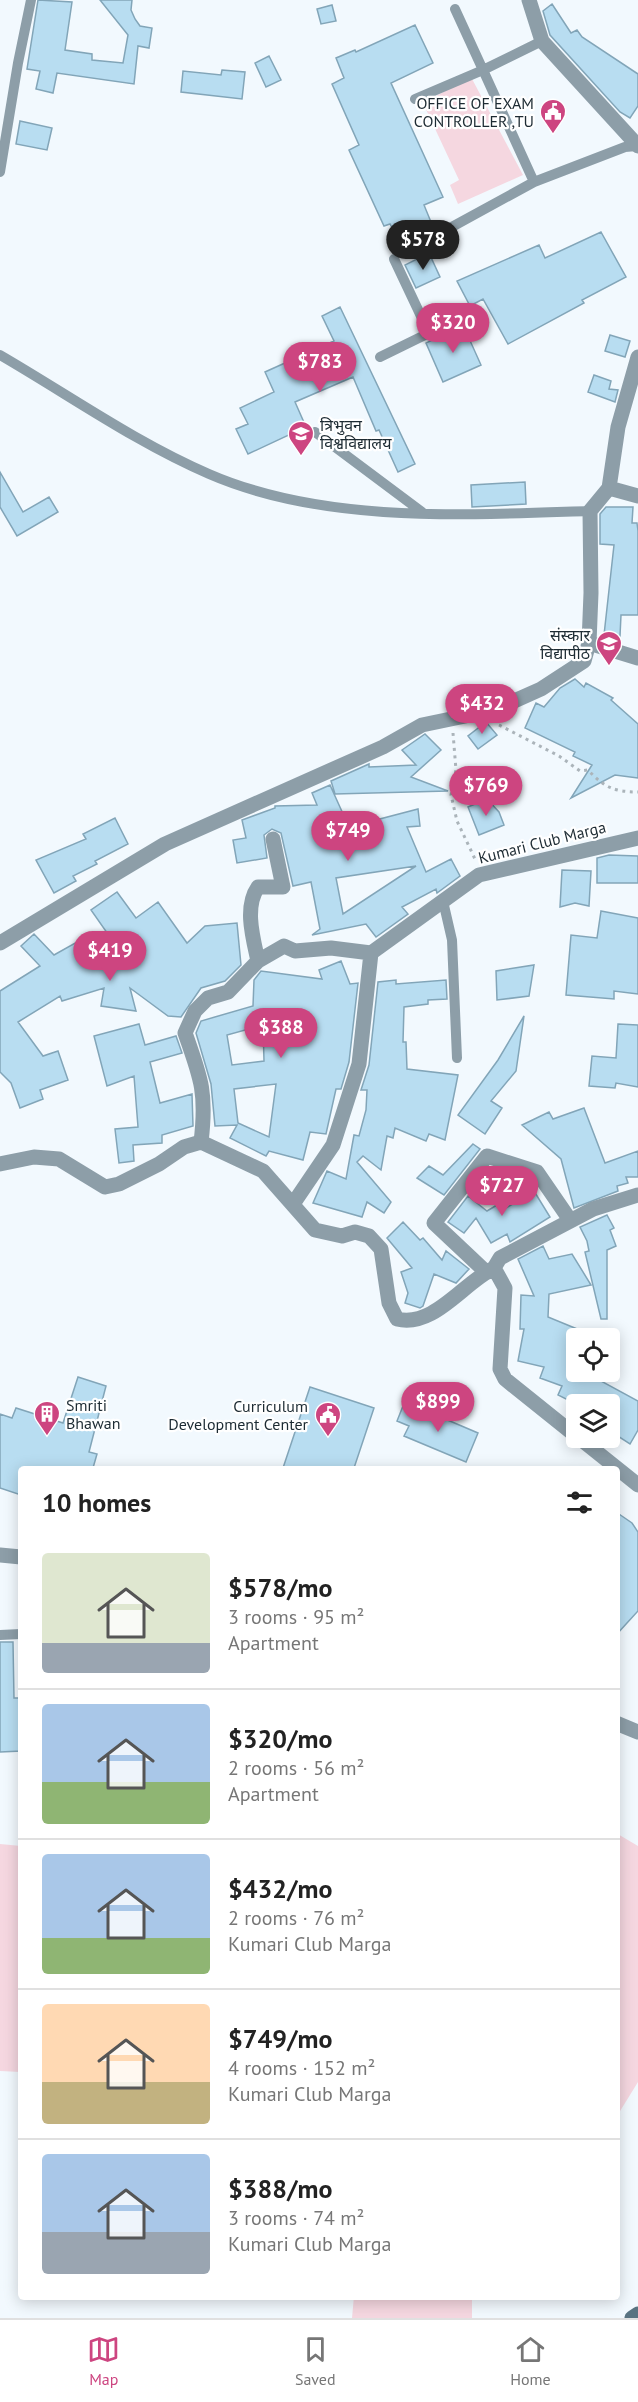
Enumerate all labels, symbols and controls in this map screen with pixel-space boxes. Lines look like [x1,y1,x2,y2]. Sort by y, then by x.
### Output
place label: OFFICE OF EXAM CONTROLLER ,TU [414,93,534,131]
public building icon: OFFICE OF EXAM CONTROLLER ,TU [538,97,568,135]
pin: $578 [387,220,459,271]
text: $578 [400,226,446,252]
pin: $320 [417,303,489,354]
text: $320 [430,309,476,335]
pin: $783 [284,342,356,393]
text: $783 [297,348,343,374]
place label: त्रिभुवन विश्वविद्यालय [320,415,392,453]
school or university icon: त्रिभुवन विश्वविद्यालय [286,419,316,457]
place label: संस्कार विद्यापीठ [540,625,591,663]
school or university icon: संस्कार विद्यापीठ [594,629,624,667]
pin: $432 [446,684,518,735]
text: $432 [459,690,505,716]
pin: $769 [450,766,522,817]
text: $769 [463,772,509,798]
pin: $749 [312,811,384,862]
street label: Kumari Club Marga [476,816,608,868]
text: $749 [325,817,371,843]
pin: $419 [74,931,146,982]
text: $419 [87,937,133,963]
pin: $388 [245,1008,317,1059]
text: $388 [258,1014,304,1040]
pin: $727 [466,1166,538,1217]
text: $727 [479,1172,525,1198]
map controls [566,1328,620,1448]
button: locate [566,1328,620,1382]
pin: $899 [402,1382,474,1433]
text: $899 [415,1388,461,1414]
button: layers [566,1394,620,1448]
place label: Smriti Bhawan [66,1395,120,1433]
place label: Curriculum Development Center [168,1396,309,1434]
building icon: Smriti Bhawan [32,1399,62,1437]
public building icon: Curriculum Development Center [313,1400,343,1438]
text: 10 homes [42,1486,151,1519]
icon: filters [563,1486,596,1519]
text: $578/mo [228,1571,332,1604]
icon: home [90,1577,162,1649]
text: 3 rooms · 95 m² [228,1604,364,1630]
text: Apartment [228,1630,319,1656]
text: $320/mo [228,1722,332,1755]
icon: home [90,1728,162,1800]
text: 2 rooms · 56 m² [228,1755,364,1781]
text: Apartment [228,1781,319,1807]
text: $432/mo [228,1872,332,1905]
icon: home [90,1878,162,1950]
text: 2 rooms · 76 m² [228,1905,364,1931]
text: Kumari Club Marga [228,1931,391,1957]
text: $749/mo [228,2022,332,2055]
icon: home [90,2028,162,2100]
text: 4 rooms · 152 m² [228,2055,375,2081]
text: Kumari Club Marga [228,2081,391,2107]
text: $388/mo [228,2172,332,2205]
icon: home [90,2178,162,2250]
text: 3 rooms · 74 m² [228,2205,364,2231]
text: Kumari Club Marga [228,2231,391,2257]
tab: Map [87,2333,120,2389]
tab: Saved [295,2333,336,2389]
tab: Home [510,2333,551,2389]

